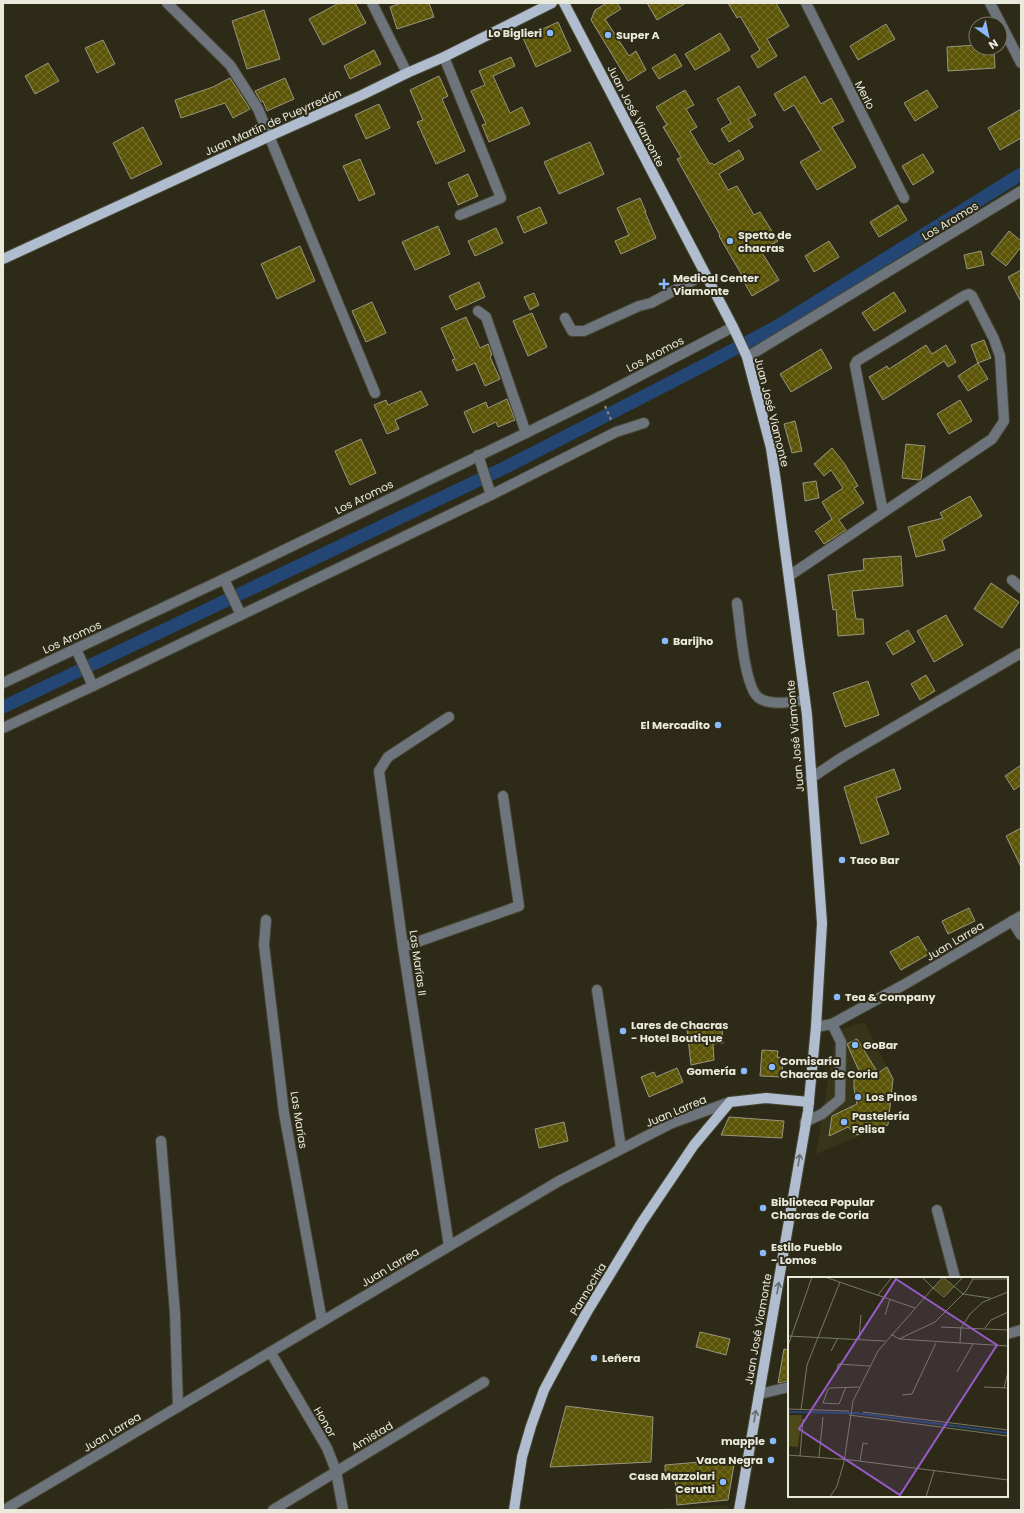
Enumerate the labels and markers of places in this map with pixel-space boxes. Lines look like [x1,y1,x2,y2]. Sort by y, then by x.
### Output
place label: Lo Biglieri [488,25,542,41]
place label: Super A [616,27,660,43]
marker: Lo Biglieri [545,28,555,38]
marker: Super A [603,30,613,40]
place label: Spetto de chacras [738,227,792,256]
marker: Spetto de chacras [725,236,735,246]
place label: Medical Center Viamonte [673,270,759,299]
marker: Medical Center Viamonte [658,278,670,290]
place label: Barijho [673,633,713,649]
marker: Barijho [660,636,670,646]
place label: El Mercadito [641,717,710,733]
marker: El Mercadito [713,720,723,730]
place label: Taco Bar [850,852,900,868]
marker: Taco Bar [837,855,847,865]
place label: Tea & Company [845,989,936,1005]
marker: Tea & Company [832,992,842,1002]
place label: Lares de Chacras - Hotel Boutique [631,1017,728,1046]
marker: Lares de Chacras - Hotel Boutique [618,1026,628,1036]
place label: GoBar [863,1037,898,1053]
marker: GoBar [850,1040,860,1050]
place label: Comisaría Chacras de Coria [780,1053,878,1082]
marker: Comisaría Chacras de Coria [767,1062,777,1072]
place label: Gomería [686,1063,736,1079]
marker: Gomería [739,1066,749,1076]
place label: Los Pinos [866,1089,917,1105]
marker: Los Pinos [853,1092,863,1102]
place label: Pastelería Felisa [852,1108,909,1137]
marker: Pastelería Felisa [839,1117,849,1127]
place label: Biblioteca Popular Chacras de Coria [771,1194,875,1223]
marker: Biblioteca Popular Chacras de Coria [758,1203,768,1213]
place label: Estilo Pueblo - Lomos [771,1239,842,1268]
marker: Estilo Pueblo - Lomos [758,1248,768,1258]
place label: Leñera [602,1350,640,1366]
marker: Leñera [589,1353,599,1363]
place label: mapple [721,1433,765,1449]
marker: mapple [768,1436,778,1446]
place label: Vaca Negra [696,1452,763,1468]
marker: Vaca Negra [766,1455,776,1465]
place label: Casa Mazzolari Cerutti [629,1468,715,1497]
marker: Casa Mazzolari Cerutti [718,1477,728,1487]

